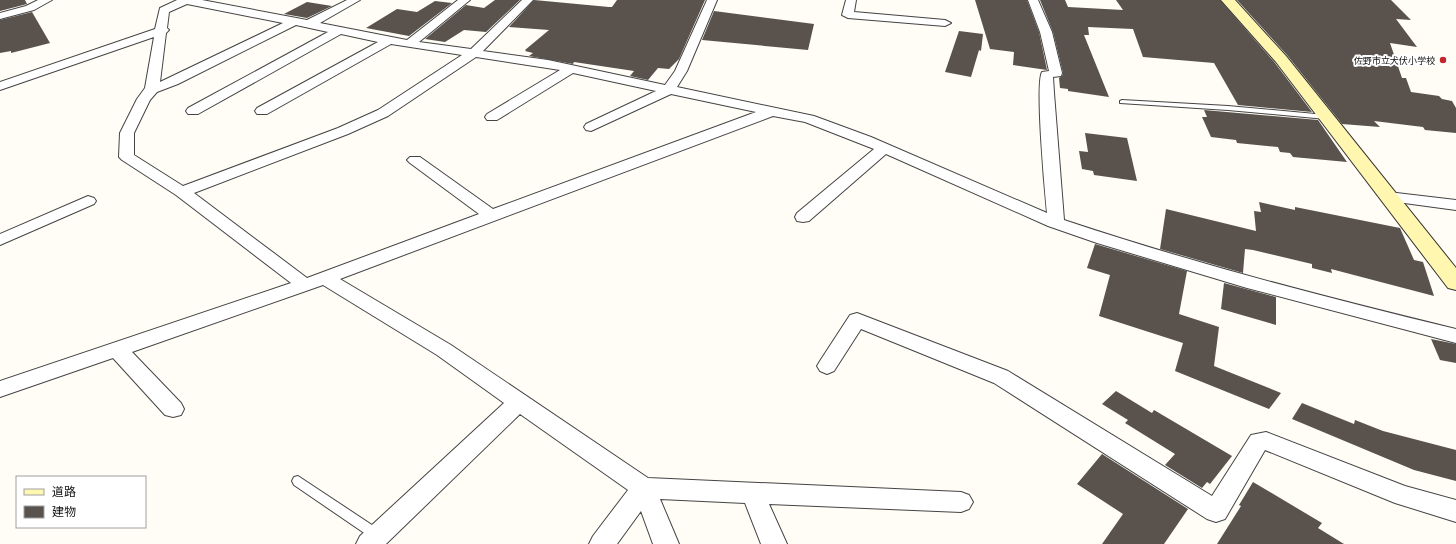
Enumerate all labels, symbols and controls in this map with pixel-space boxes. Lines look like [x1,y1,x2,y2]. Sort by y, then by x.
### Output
place label: 佐野市立犬伏小学校 [1353,55,1435,66]
marker: 佐野市立犬伏小学校 [1438,55,1448,65]
legend [16,476,146,528]
text: 道路 [52,484,76,499]
text: 建物 [52,504,76,519]

